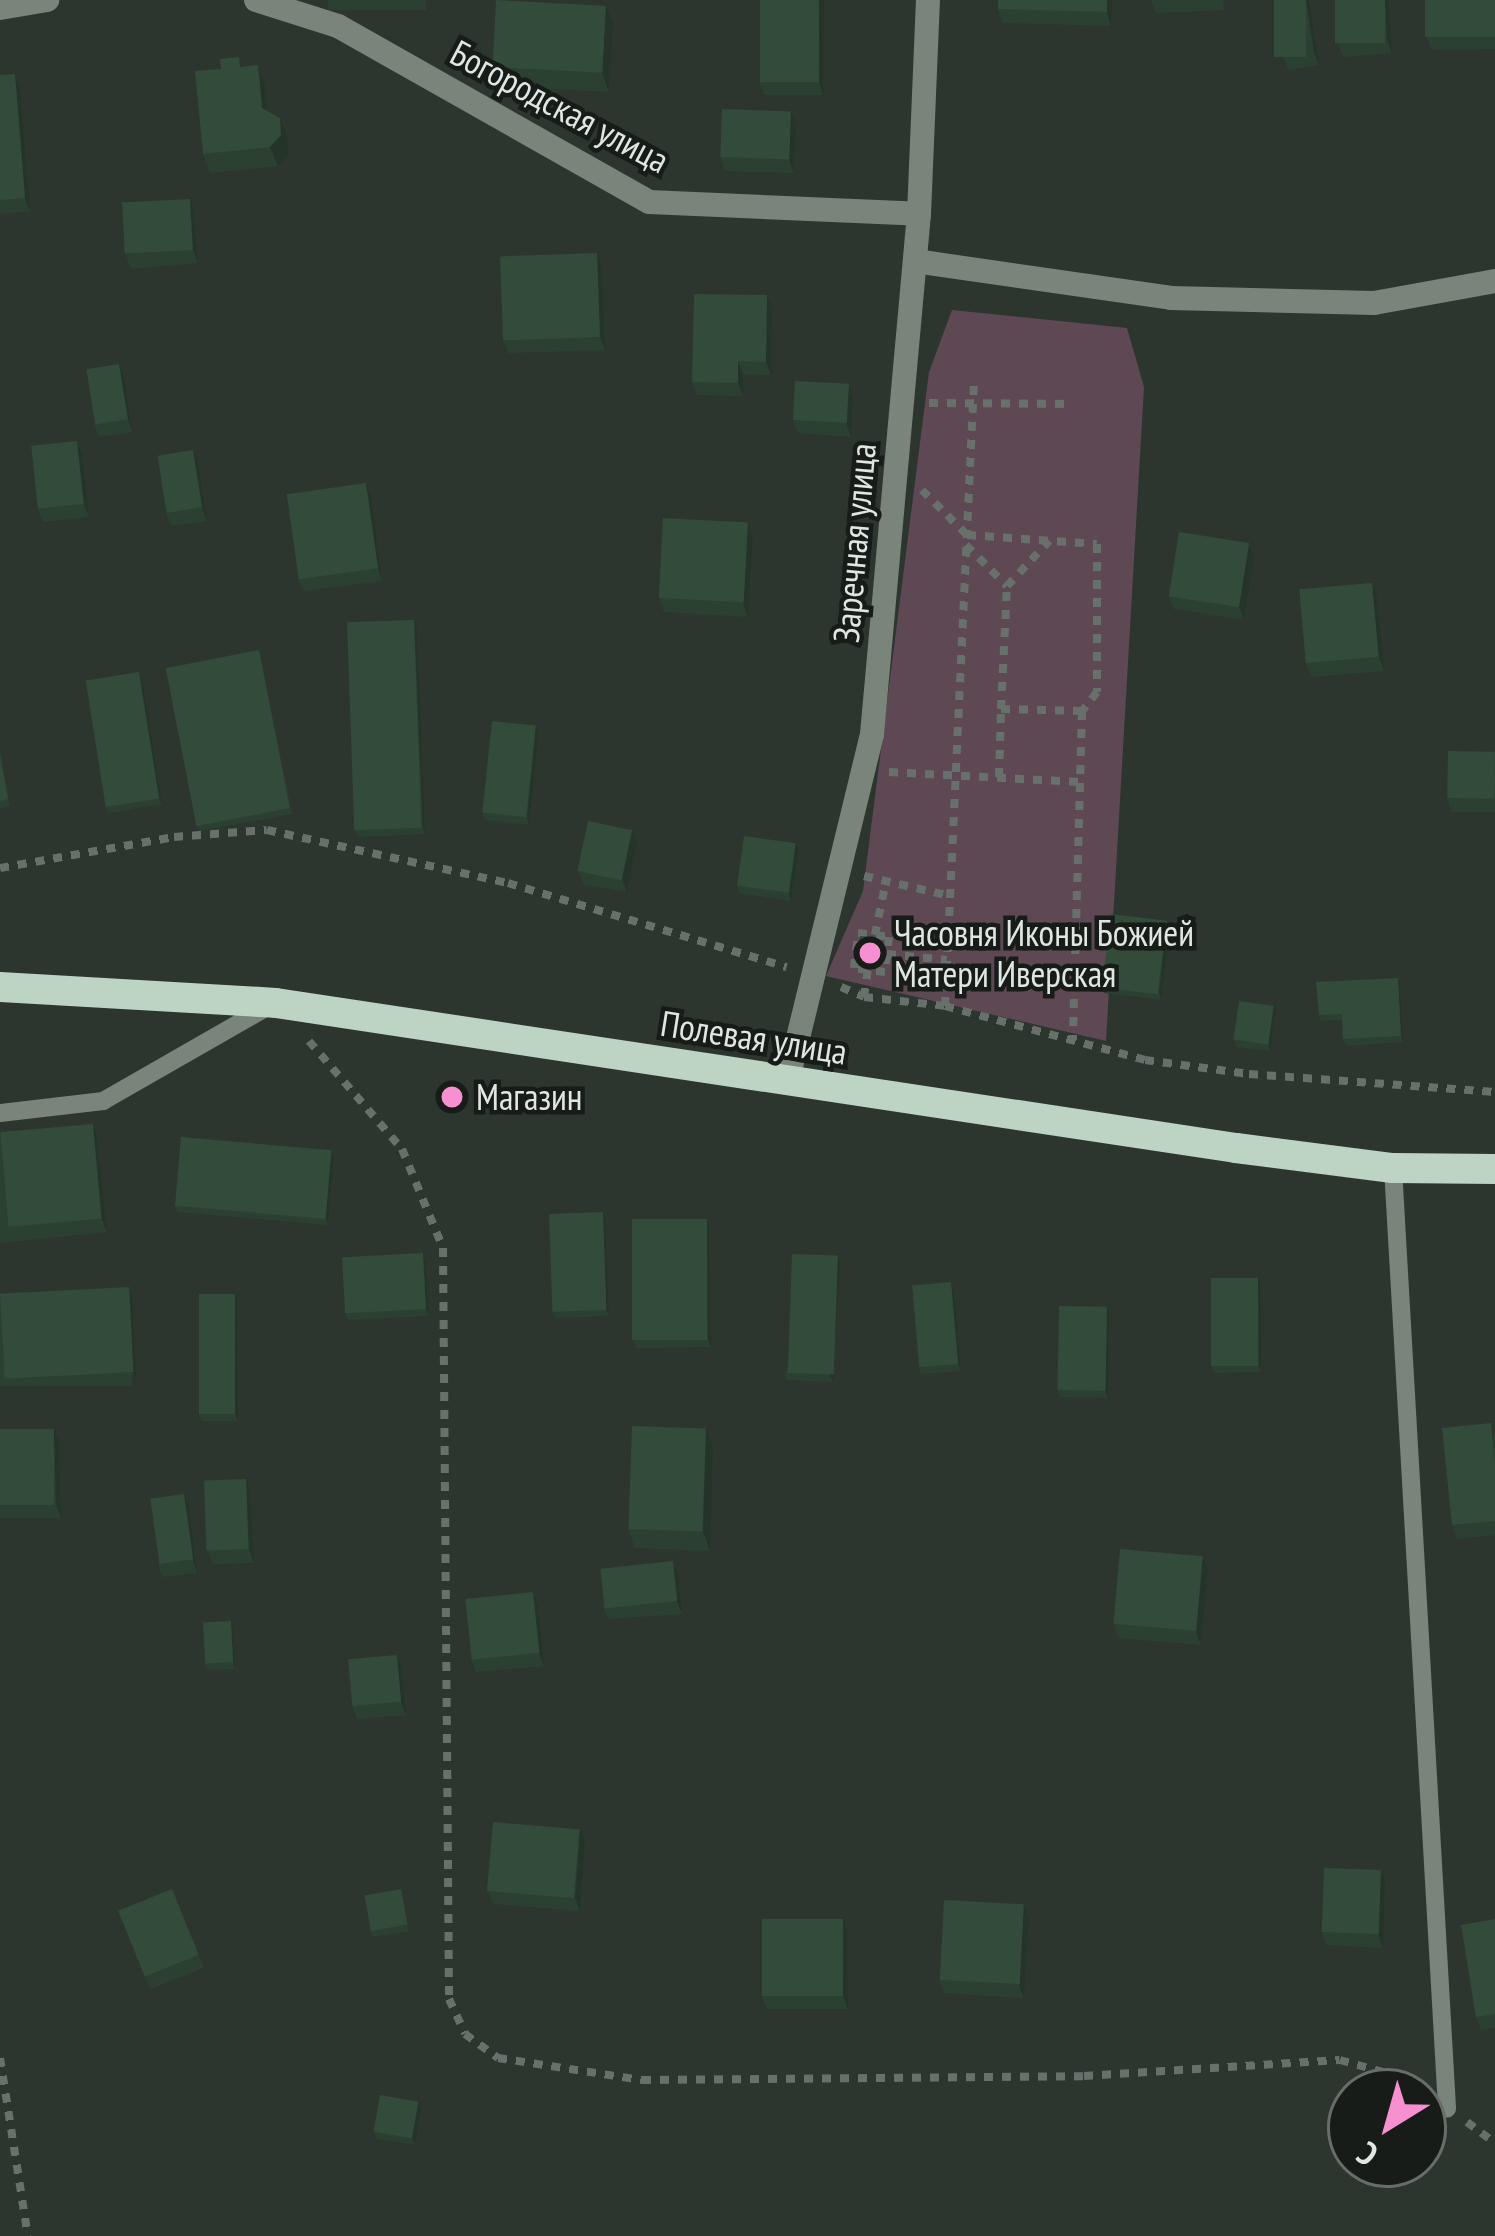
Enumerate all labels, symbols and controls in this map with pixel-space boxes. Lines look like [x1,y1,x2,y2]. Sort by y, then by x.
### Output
street label: Богородская улица [444,30,676,182]
street label: Заречная улица [824,441,884,645]
place label: Часовня Иконы Божией Матери Иверская [894,910,1194,995]
marker: Часовня Иконы Божией Матери Иверская [857,940,883,966]
street label: Полевая улица [658,1001,850,1073]
place label: Магазин [476,1075,582,1119]
marker: Магазин [439,1084,465,1110]
north arrow [1327,2068,1447,2188]
text: С [1348,2133,1386,2176]

